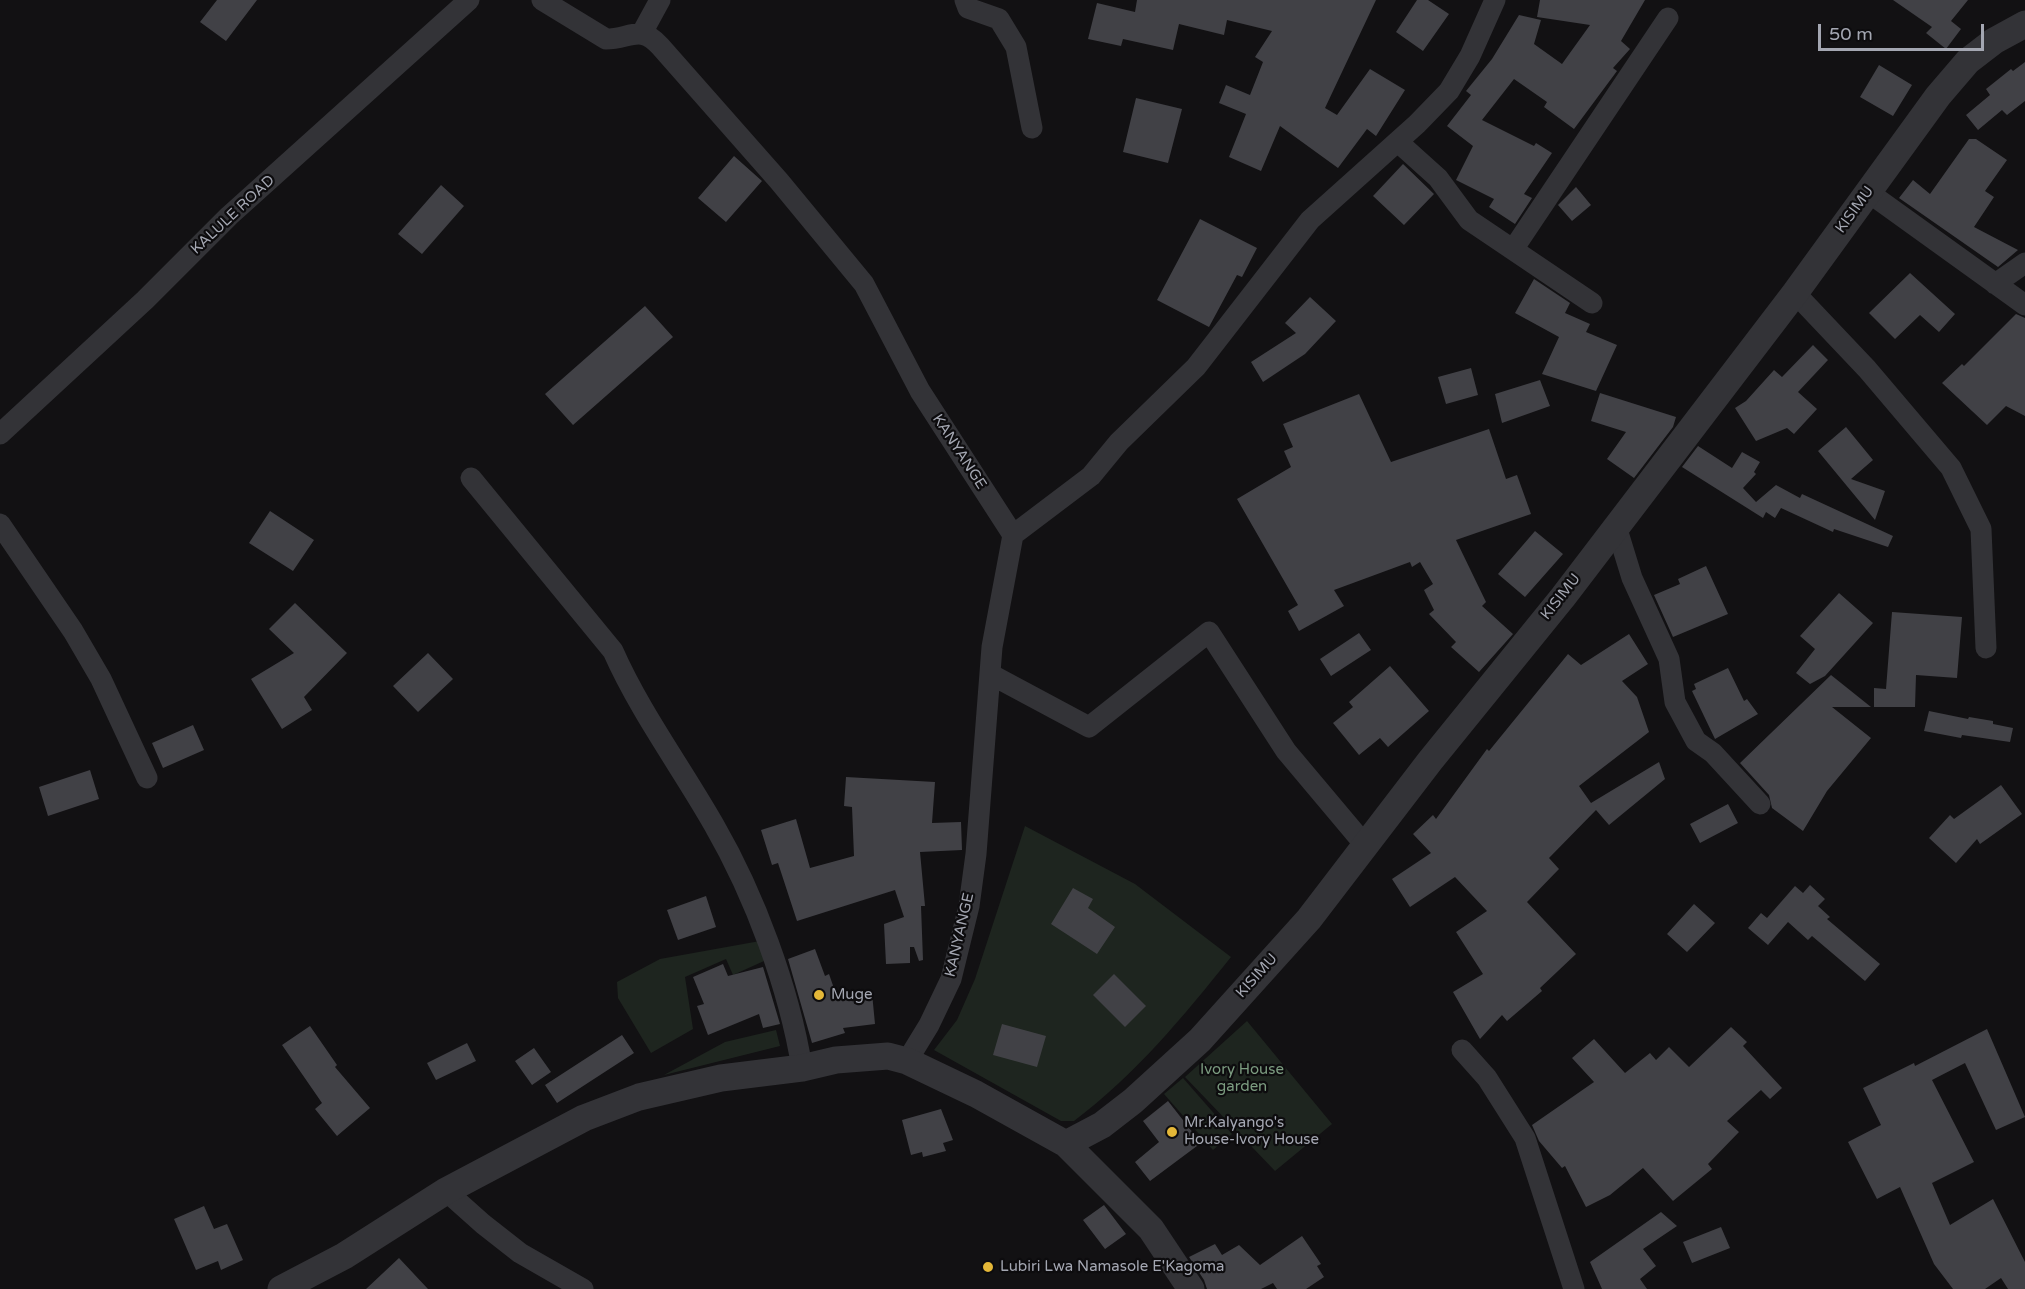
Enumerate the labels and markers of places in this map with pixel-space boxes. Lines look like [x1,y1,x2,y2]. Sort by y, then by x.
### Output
place label: Muge [831,986,872,1004]
marker: Muge [812,988,826,1002]
place label: Mr.Kalyango's House-Ivory House [1184,1114,1319,1149]
marker: Mr.Kalyango's House-Ivory House [1165,1125,1179,1139]
place label: Lubiri Lwa Namasole E'Kagoma [1000,1258,1224,1276]
marker: Lubiri Lwa Namasole E'Kagoma [981,1260,995,1274]

